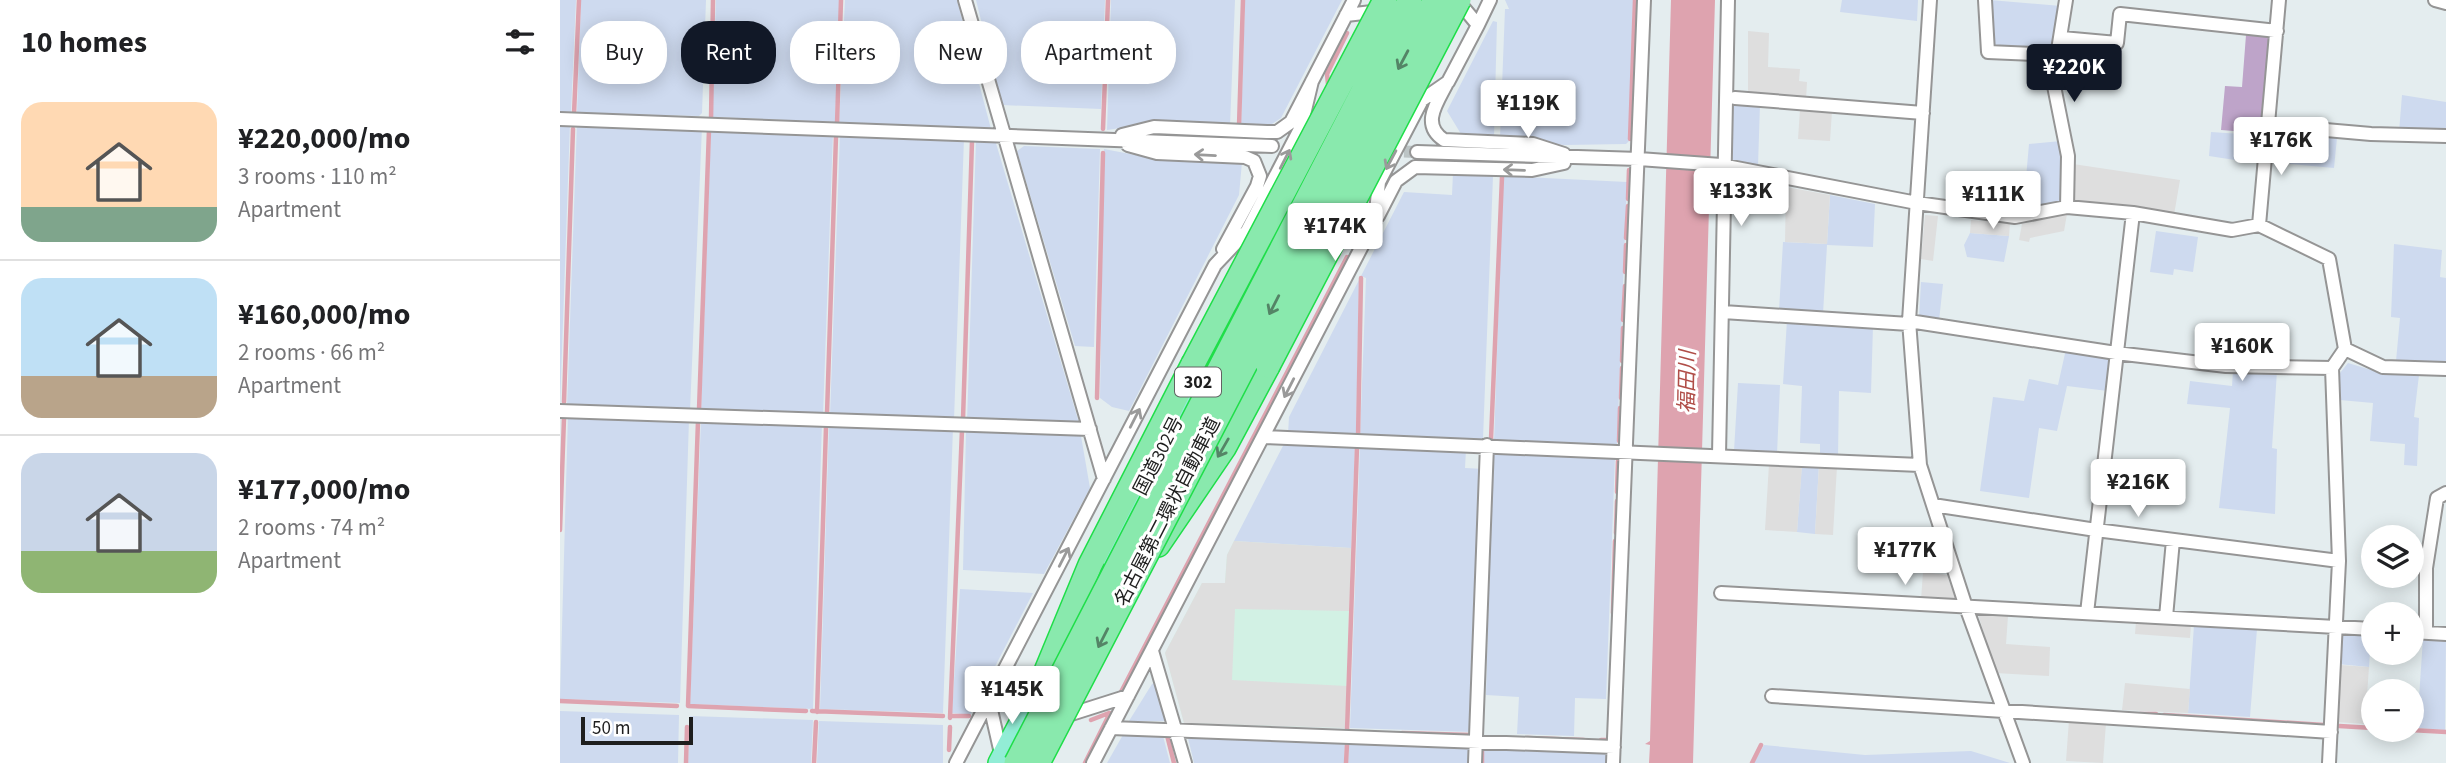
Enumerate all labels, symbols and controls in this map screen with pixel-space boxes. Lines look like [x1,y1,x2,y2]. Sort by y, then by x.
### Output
text: 10 homes [21,21,147,64]
chip: Buy [581,21,667,84]
chip: Rent [681,21,776,84]
chip: Filters [790,21,900,84]
chip: New [914,21,1007,84]
chip: Apartment [1021,21,1176,84]
icon: filters [501,23,539,61]
pin: ¥220K [2025,44,2123,104]
one-way arrow [1395,50,1409,70]
text: ¥220K [2043,50,2105,83]
pin: ¥119K [1479,80,1577,140]
text: ¥119K [1497,86,1559,119]
text: ¥220,000/mo [238,117,410,160]
pin: ¥176K [2232,118,2330,177]
text: ¥176K [2250,123,2312,156]
icon: home [77,130,161,214]
one-way arrow [1194,149,1217,162]
one-way arrow [1278,149,1292,170]
one-way arrow [1383,149,1397,170]
text: 3 rooms · 110 m² [238,160,397,193]
one-way arrow [1503,163,1526,177]
pin: ¥133K [1692,168,1790,228]
pin: ¥111K [1944,172,2042,231]
text: ¥133K [1710,174,1772,207]
text: ¥111K [1962,177,2024,210]
text: Apartment [238,193,341,226]
pin: ¥174K [1286,204,1384,263]
text: ¥174K [1304,209,1366,242]
text: ¥160,000/mo [238,293,410,336]
one-way arrow [1267,294,1281,315]
icon: home [77,306,161,390]
pin: ¥160K [2193,324,2291,383]
text: ¥160K [2211,329,2273,362]
text: 2 rooms · 66 m² [238,336,385,369]
water label: 福田川 [1671,348,1703,414]
road number: 302 [1175,368,1221,396]
text: Apartment [238,369,341,402]
one-way arrow [1282,377,1295,398]
one-way arrow [1129,408,1143,429]
street label: 国道302号 [1128,412,1190,500]
street label: 名古屋第二環状自動車道 [1109,413,1227,611]
one-way arrow [1216,437,1230,457]
pin: ¥216K [2089,460,2187,519]
text: ¥216K [2107,465,2169,498]
text: ¥177,000/mo [238,468,410,511]
icon: home [77,481,161,565]
text: 2 rooms · 74 m² [238,511,385,544]
map controls [2361,525,2424,742]
button: layers [2361,525,2424,588]
pin: ¥177K [1856,528,1954,587]
text: ¥177K [1874,533,1936,566]
text: Apartment [238,544,341,577]
one-way arrow [1058,547,1071,568]
button: + [2361,602,2424,665]
one-way arrow [1095,627,1109,648]
pin: ¥145K [963,666,1061,726]
text: ¥145K [981,672,1043,705]
button: − [2361,679,2424,742]
scale bar [581,714,693,746]
text: 50 m [592,715,630,742]

